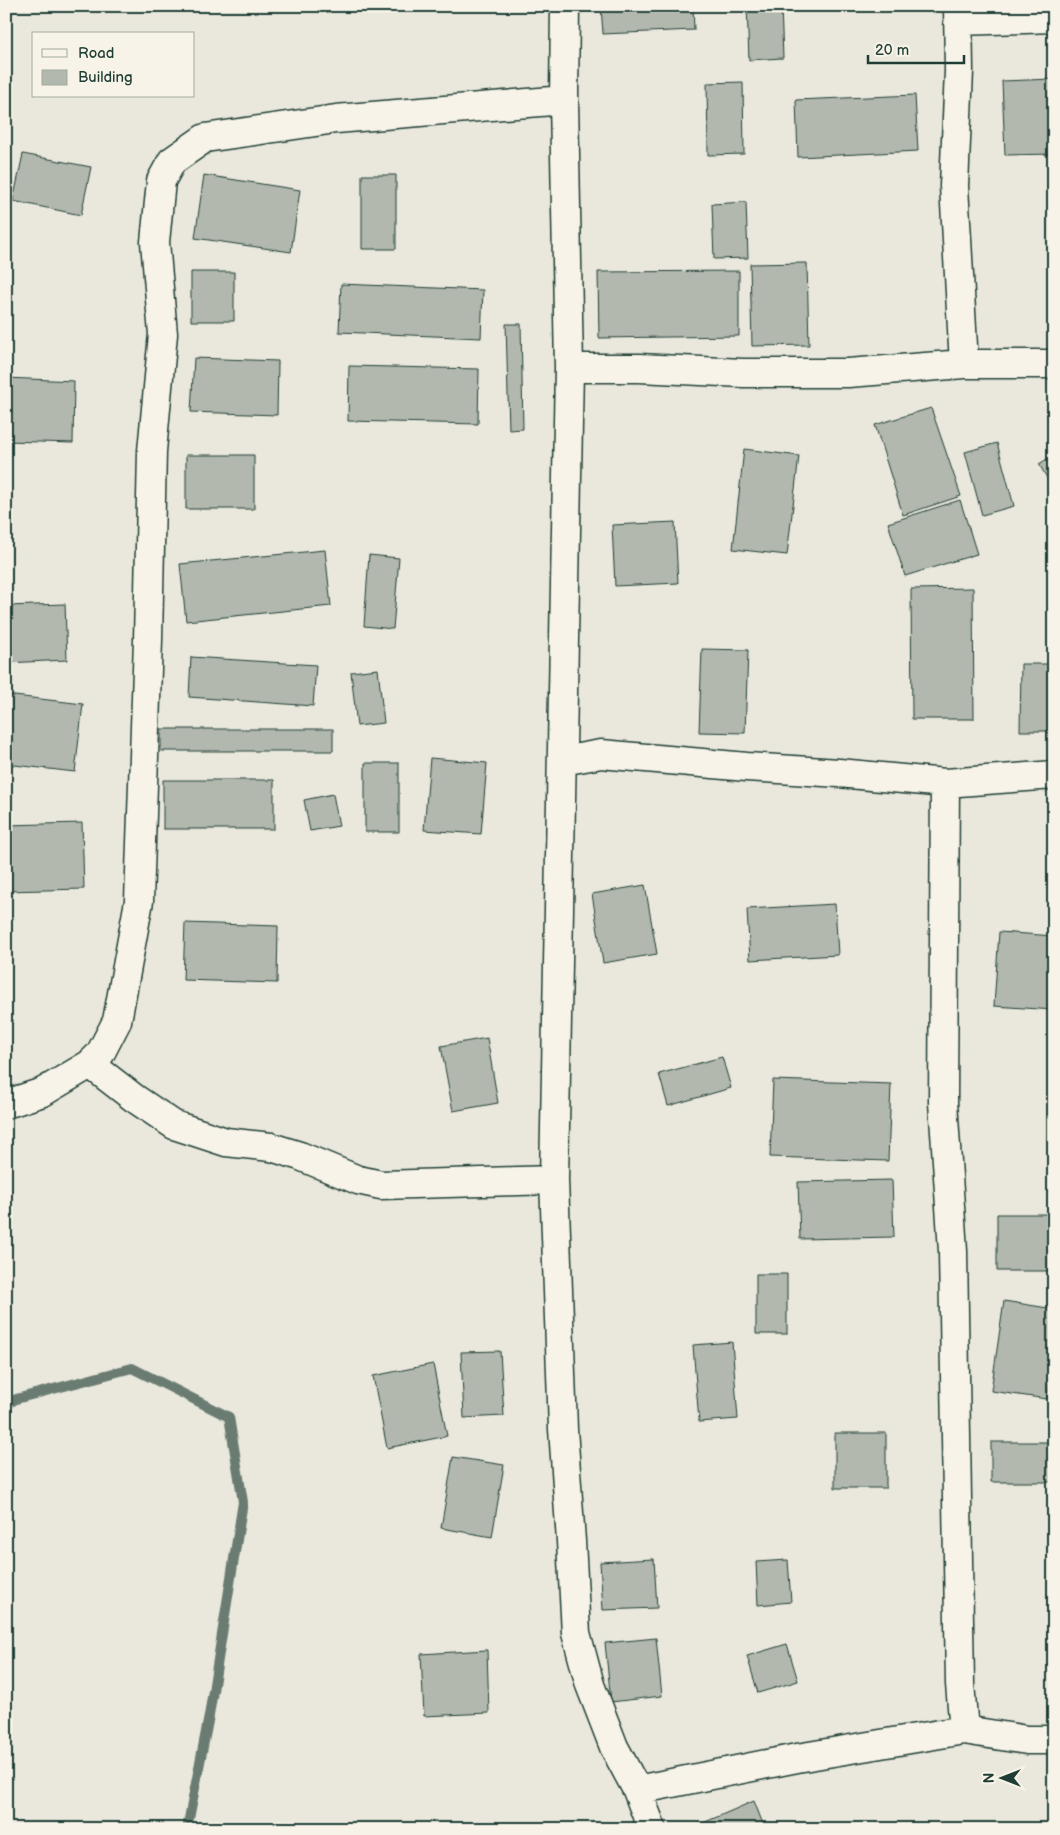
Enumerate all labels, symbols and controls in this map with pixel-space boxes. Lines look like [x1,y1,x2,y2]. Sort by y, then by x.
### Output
legend [32,32,195,98]
scale bar [868,32,964,64]
text: 20 m [875,41,909,60]
text: Road [78,44,114,63]
text: Building [78,68,133,87]
north arrow [978,1752,1028,1802]
text: N [981,1773,998,1783]

